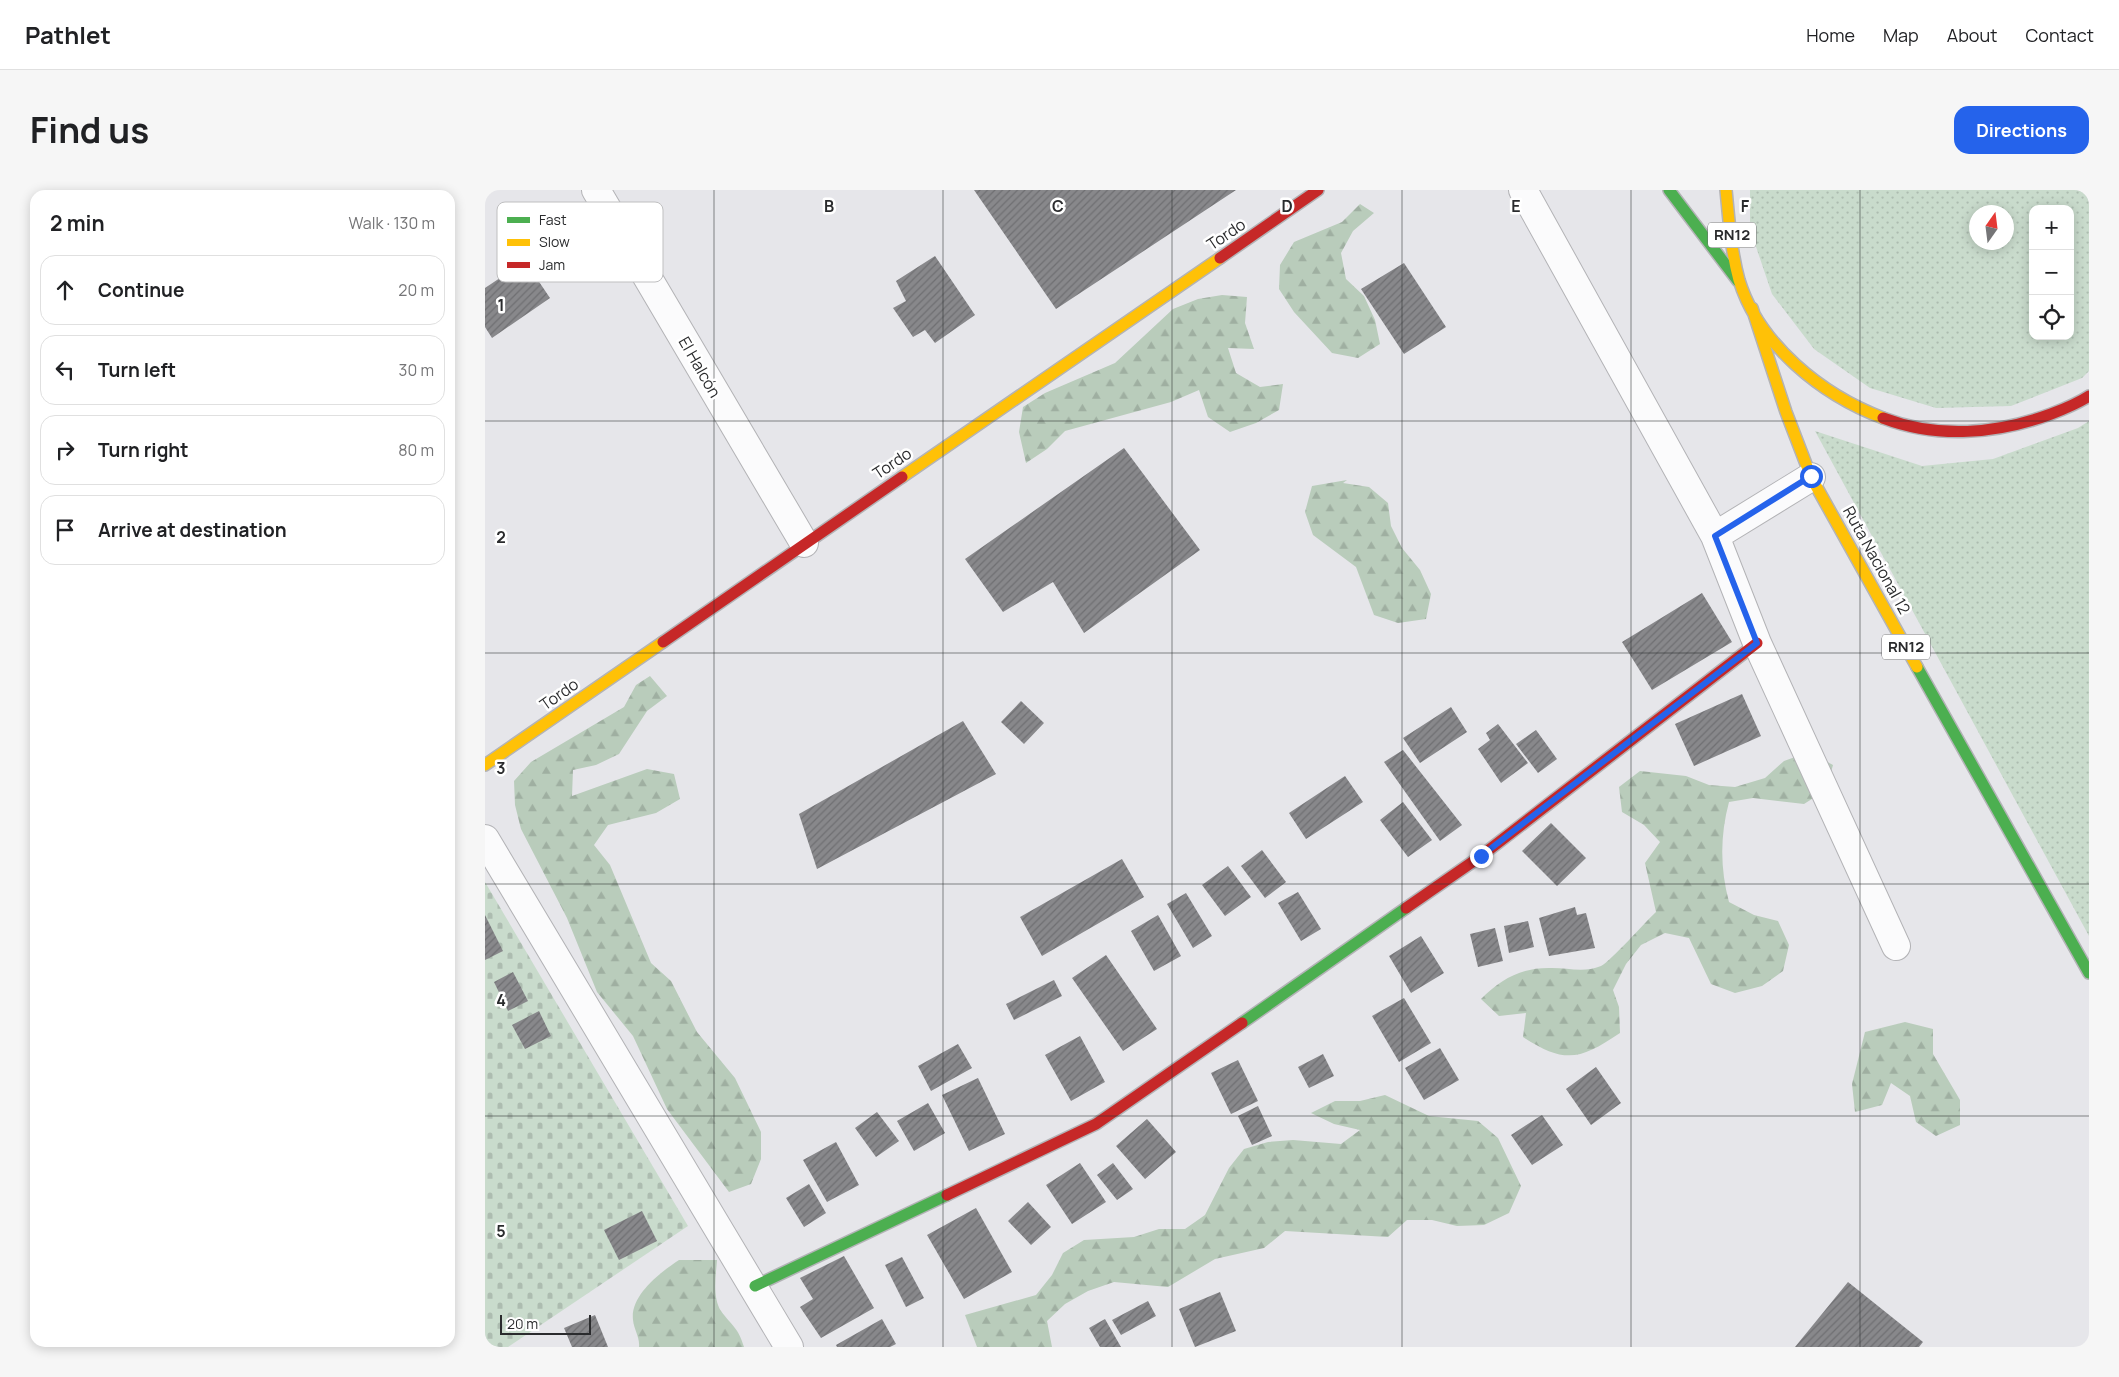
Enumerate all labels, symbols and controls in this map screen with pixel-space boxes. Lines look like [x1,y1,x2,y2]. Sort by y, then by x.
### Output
text: Pathlet [25,18,111,51]
text: Home [1806,23,1855,47]
text: Map [1883,23,1919,47]
text: About [1947,23,1997,47]
text: Contact [2025,23,2094,47]
text: Find us [30,106,149,154]
button: Directions [1954,106,2089,154]
text: B [824,195,834,217]
text: C [1052,195,1064,217]
text: D [1281,195,1293,217]
text: E [1511,195,1521,217]
text: F [1741,195,1750,217]
legend [497,202,663,282]
north arrow [1969,205,2014,250]
map controls [2029,205,2074,340]
button: + [2029,205,2074,250]
text: 2 min [50,209,105,237]
text: Fast [539,210,567,229]
text: Walk · 130 m [349,212,435,234]
street label: Tordo [1202,213,1250,255]
road number: RN12 [1708,222,1756,248]
text: Slow [539,232,570,251]
button: − [2029,250,2074,295]
text: Jam [539,255,565,274]
icon: ahead [51,276,79,304]
text: Continue [98,277,184,303]
text: 20 m [398,279,434,301]
text: 1 [497,294,505,316]
button: locate [2029,295,2074,340]
street label: El Halcón [674,332,726,402]
icon: left [51,356,79,384]
text: Turn left [98,357,176,383]
text: 30 m [399,359,434,381]
icon: right [51,436,79,464]
text: Turn right [98,437,188,463]
text: 80 m [398,439,434,461]
street label: Tordo [868,442,916,484]
route start [1800,465,1823,488]
street label: Ruta Nacional 12 [1838,502,1916,618]
icon: arrive [51,516,79,544]
text: Arrive at destination [98,517,287,543]
text: 2 [496,526,506,548]
road number: RN12 [1882,634,1930,660]
street label: Tordo [535,673,583,715]
text: 3 [496,757,506,779]
route end [1470,845,1493,868]
text: 4 [496,989,506,1011]
text: 5 [496,1220,506,1242]
scale bar [500,1312,591,1335]
text: 20 m [507,1314,538,1333]

